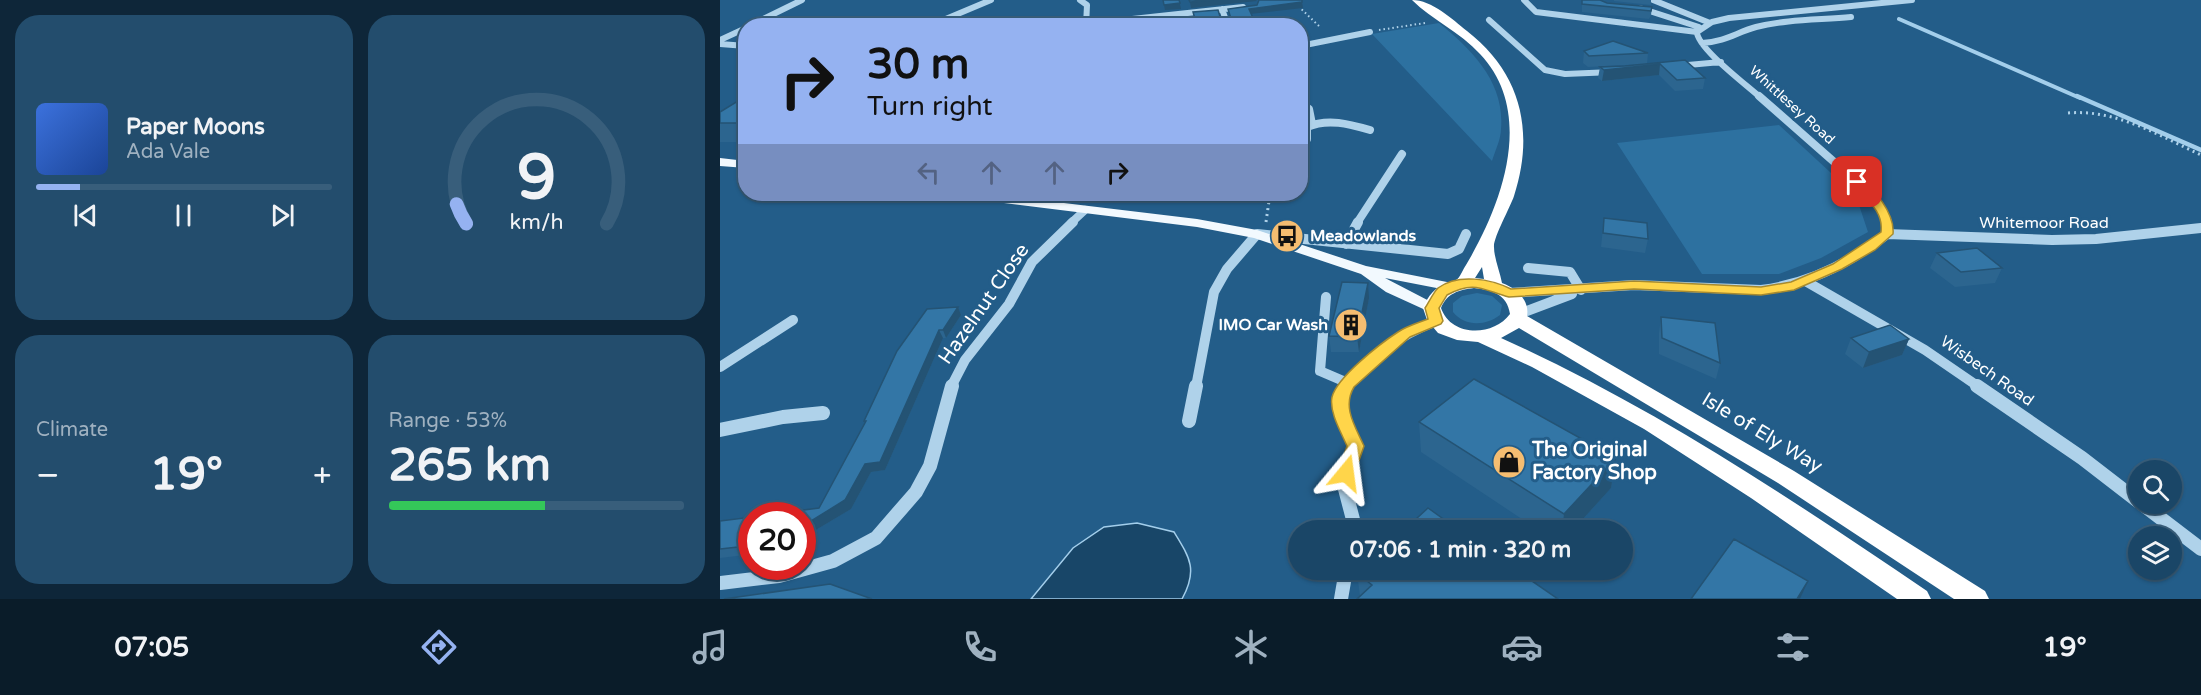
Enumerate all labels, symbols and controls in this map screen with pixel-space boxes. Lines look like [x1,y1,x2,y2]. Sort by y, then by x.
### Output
text: 30 m [867,39,969,90]
icon: right [768,42,846,120]
street label: Whittlesey Road [1746,62,1838,148]
text: Turn right [867,90,993,123]
text: Paper Moons [126,114,265,140]
text: Ada Vale [126,140,210,164]
text: 9 [517,142,556,217]
icon: left [912,156,945,189]
icon: ahead [975,156,1008,189]
icon: ahead [1038,156,1071,189]
icon: right [1101,156,1134,189]
pin [1831,156,1882,207]
icon: arrive [1840,165,1873,198]
icon: previous [69,199,102,232]
icon: pause [167,199,200,232]
icon: next [266,199,299,232]
text: km/h [509,210,563,236]
street label: Whitemoor Road [1979,213,2109,233]
bus stop icon: Meadowlands [1269,218,1305,254]
place label: Meadowlands [1310,226,1416,246]
street label: Hazelnut Close [934,239,1034,369]
building icon: IMO Car Wash [1333,307,1369,343]
place label: IMO Car Wash [1218,315,1328,335]
street label: Wisbech Road [1936,331,2038,411]
street label: Isle of Ely Way [1697,388,1827,479]
text: Range · 53% [389,409,507,433]
text: Climate [36,418,108,442]
place label: The Original Factory Shop [1531,438,1657,485]
text: 265 km [389,439,551,493]
position arrow [1314,441,1378,505]
shop icon: The Original Factory Shop [1491,444,1527,480]
text: 19° [149,448,223,502]
text: − [36,456,60,495]
text: + [313,456,331,495]
map controls [2128,460,2182,580]
button: search [2128,460,2182,514]
speed limit sign: 20 [738,502,816,580]
button: layers [2128,526,2182,580]
text: 07:06 · 1 min · 320 m [1350,537,1571,563]
icon: directions [418,626,460,668]
icon: music [689,626,731,668]
icon: phone [959,626,1001,668]
icon: climate [1230,626,1272,668]
icon: car [1501,626,1543,668]
icon: filters [1772,626,1814,668]
text: 07:05 [114,631,189,664]
text: 19° [2042,631,2087,664]

